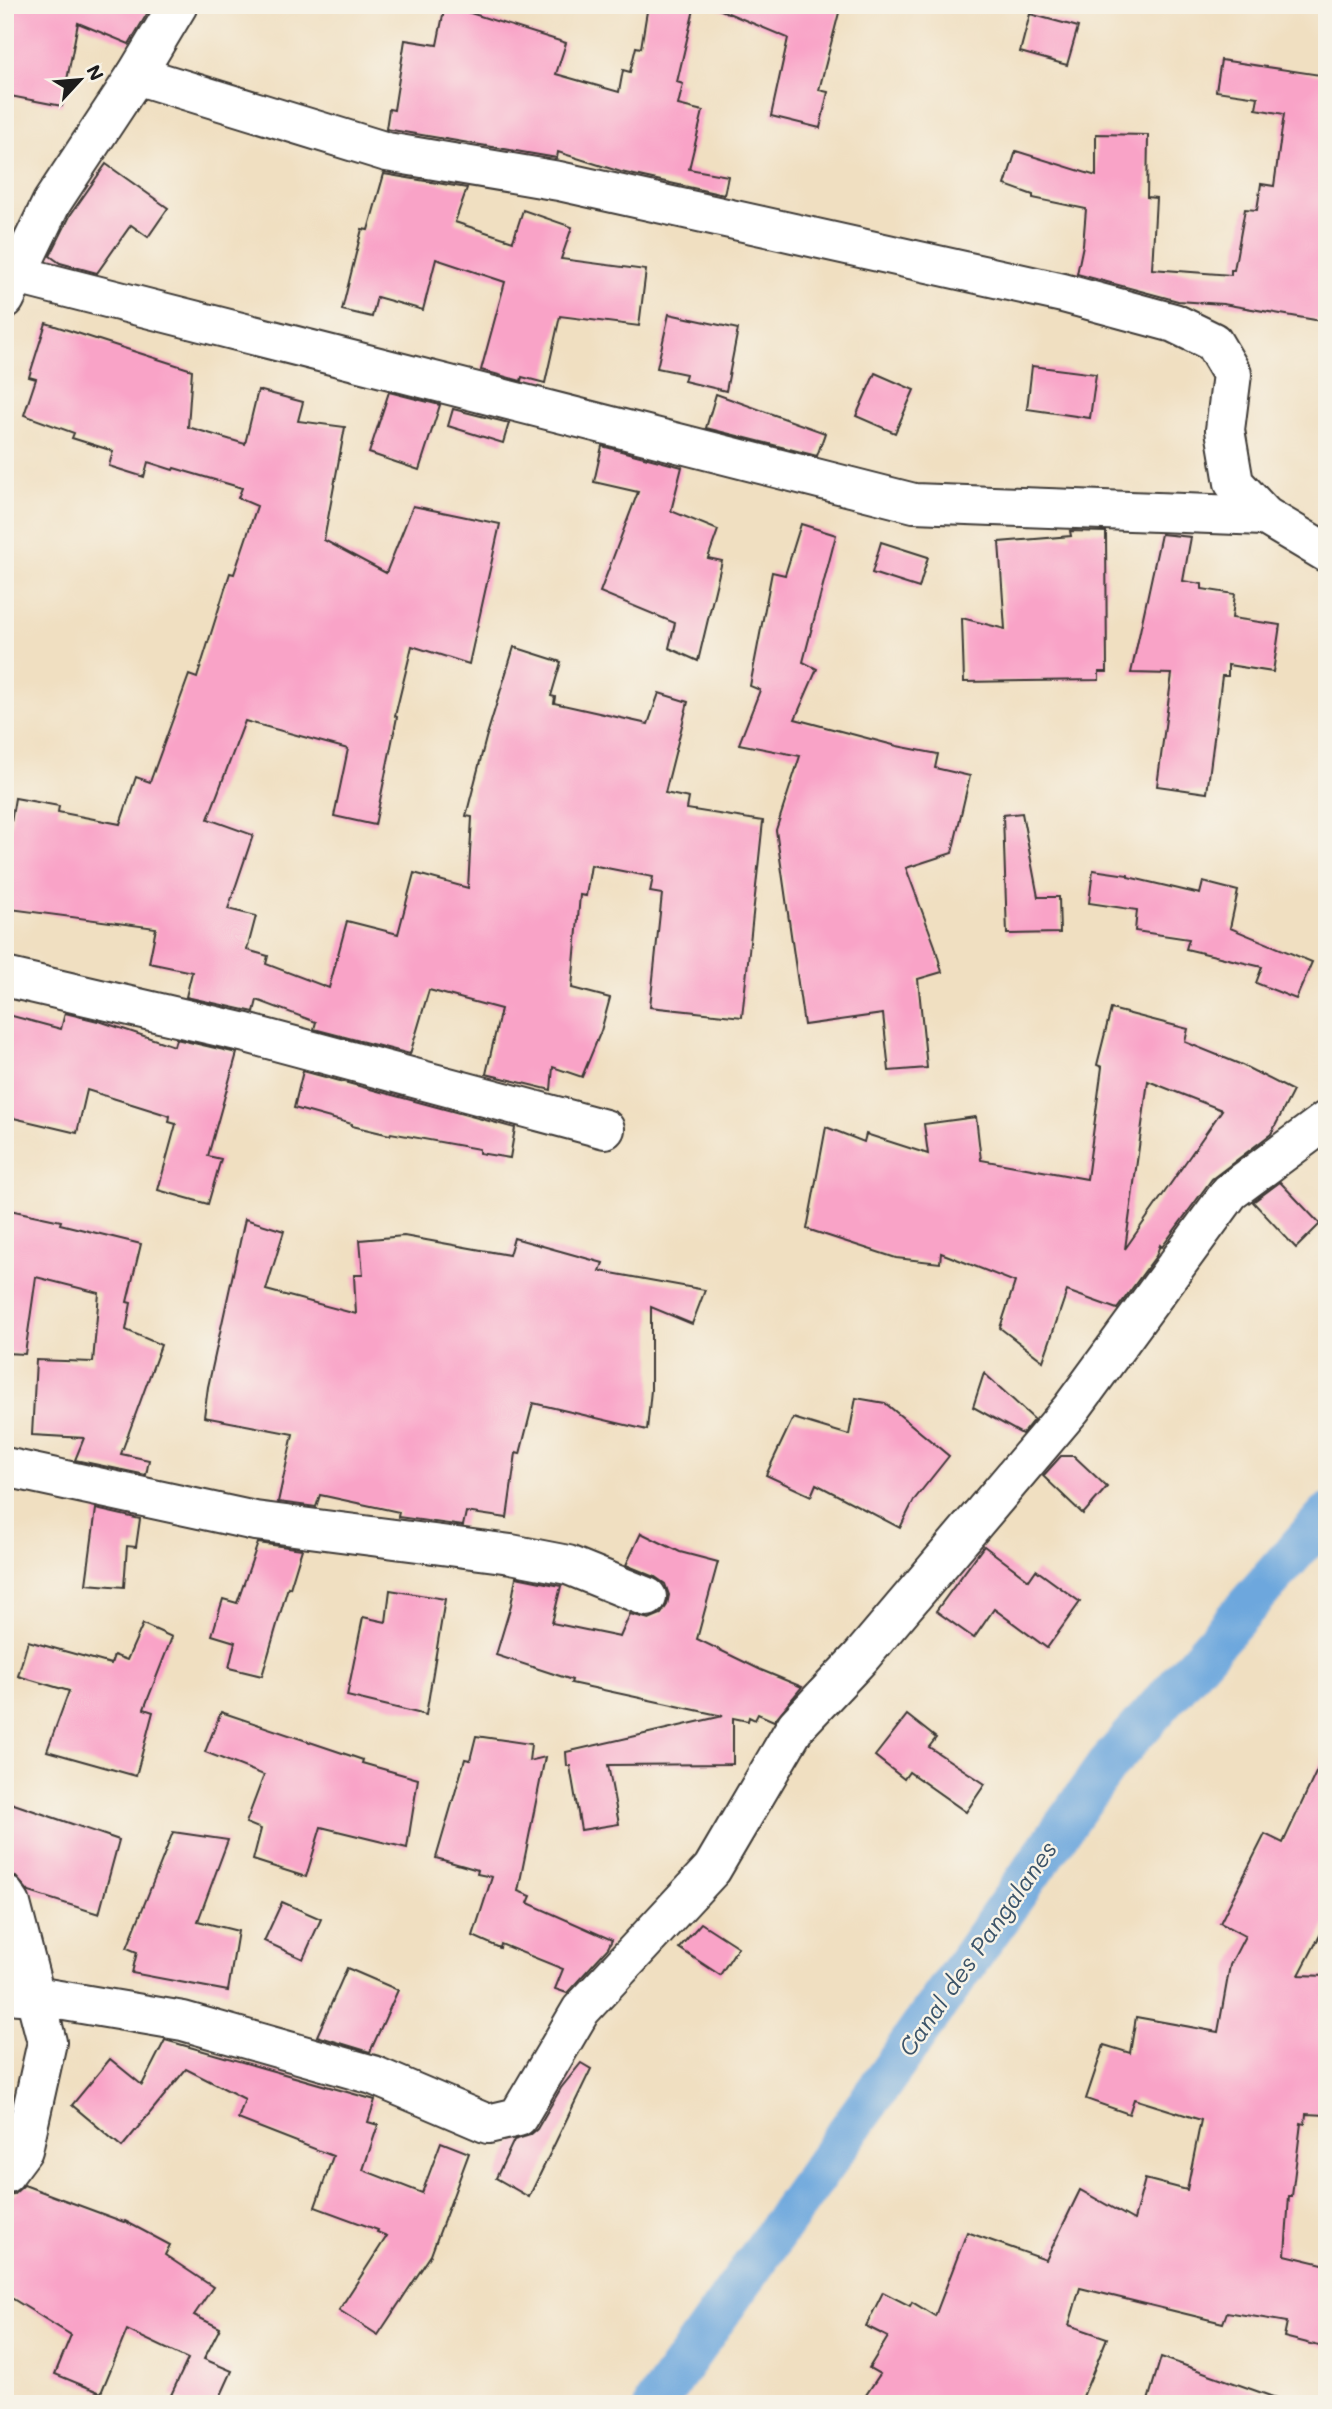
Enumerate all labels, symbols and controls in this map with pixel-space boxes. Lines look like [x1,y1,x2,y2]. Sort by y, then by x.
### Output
north arrow [46,46,116,116]
text: N [81,60,110,84]
water label: Canal des Pangalanes [891,1834,1063,2062]

